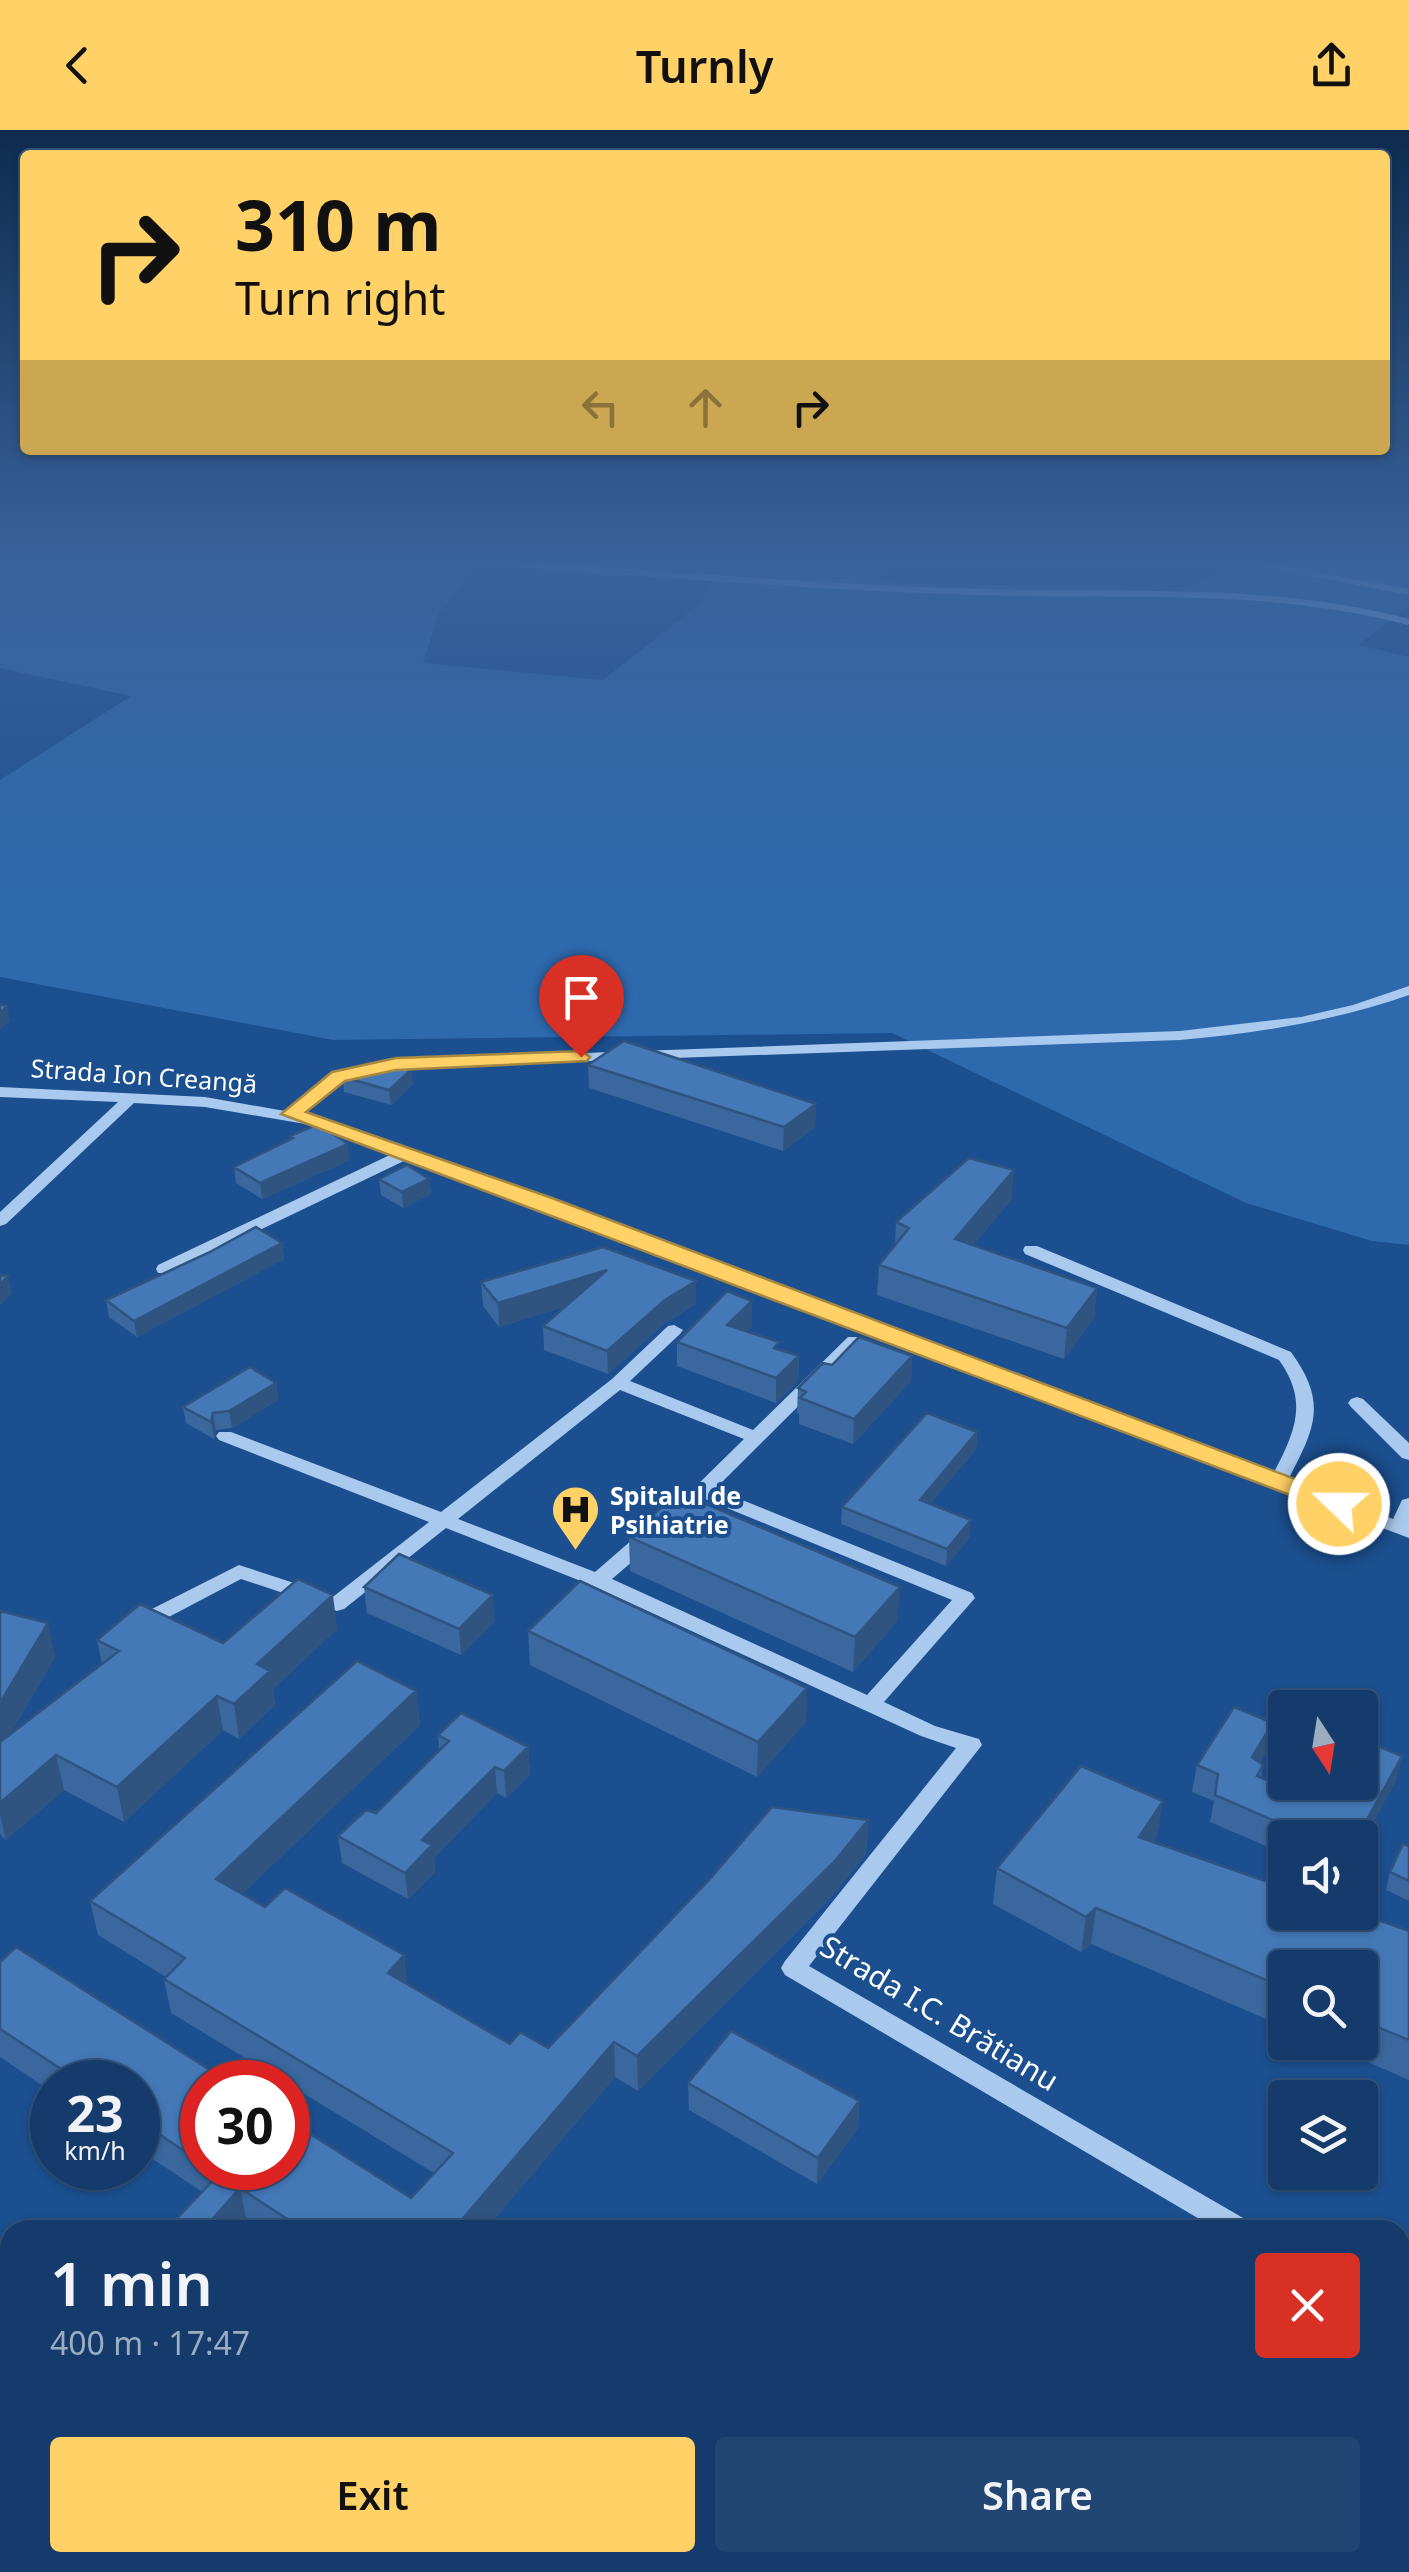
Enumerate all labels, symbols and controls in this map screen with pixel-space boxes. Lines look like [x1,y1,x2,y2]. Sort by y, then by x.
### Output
text: Turnly [636,35,773,96]
icon: back [50,38,105,93]
icon: share [1304,38,1359,93]
text: 310 m [235,176,442,272]
icon: right [70,190,200,320]
text: Turn right [235,267,446,328]
icon: left [573,380,628,435]
icon: ahead [678,380,733,435]
icon: right [783,380,838,435]
pin [539,955,624,1058]
icon: arrive [554,970,609,1025]
street label: Strada Ion Creangă [30,1050,258,1100]
position arrow [1287,1452,1391,1556]
place label: Spitalul de Psihiatrie [610,1478,741,1541]
hospital icon: Spitalul de Psihiatrie [549,1484,601,1552]
north arrow [1268,1690,1378,1800]
map controls [1268,1690,1378,2190]
button: sound [1268,1820,1378,1930]
street label: Strada I.C. Brătianu [813,1925,1067,2100]
button: search [1268,1950,1378,2060]
speed limit sign: 30 [180,2060,310,2190]
text: 23 [66,2079,124,2147]
button: layers [1268,2080,1378,2190]
text: km/h [64,2133,126,2167]
text: 1 min [50,2242,213,2324]
button: close [1255,2253,1360,2358]
text: 400 m · 17:47 [50,2321,250,2364]
button: Exit [50,2437,695,2552]
button: Share [715,2437,1360,2552]

